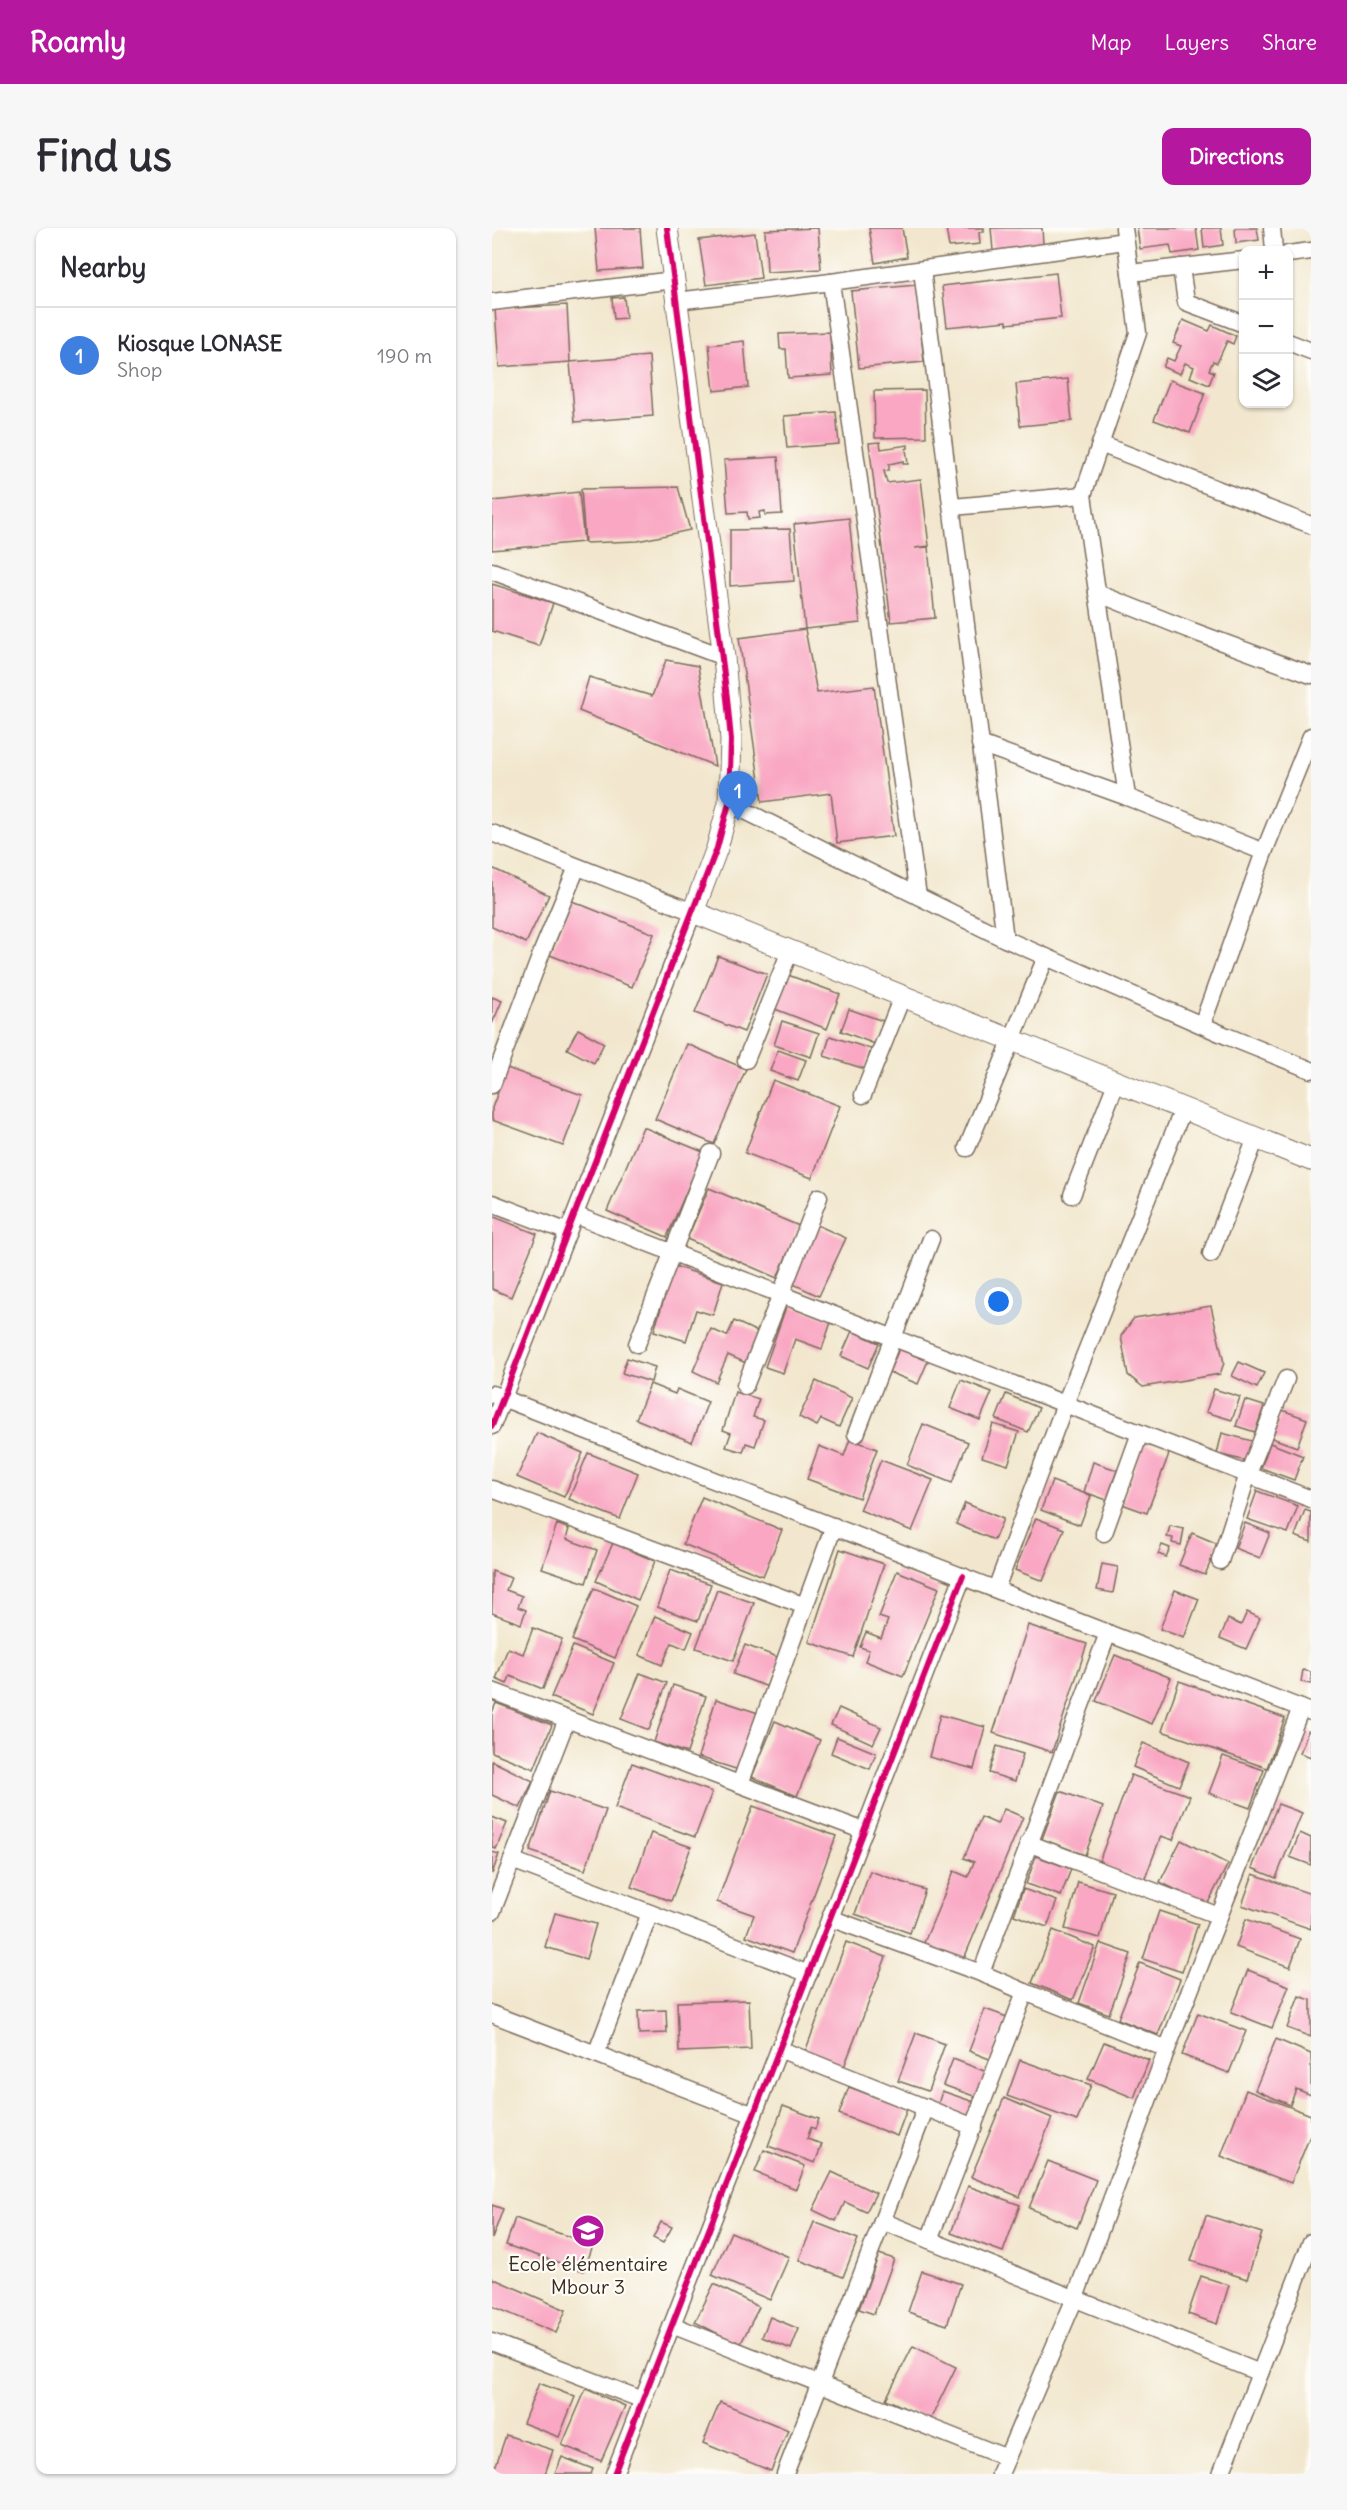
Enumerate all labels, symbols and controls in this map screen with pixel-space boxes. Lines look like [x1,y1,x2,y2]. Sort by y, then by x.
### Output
text: Roamly [30,24,126,60]
text: Map [1091,29,1131,56]
text: Layers [1164,29,1229,56]
text: Share [1262,29,1317,56]
button: Directions [1162,128,1311,185]
text: Find us [36,130,172,182]
map controls [1239,246,1293,408]
button: + [1239,246,1293,300]
text: Nearby [60,251,146,284]
button: − [1239,300,1293,354]
text: Kiosque LONASE [117,329,283,357]
text: 1 [76,343,83,368]
text: 190 m [377,343,432,368]
button: layers [1239,354,1293,408]
text: Shop [117,357,162,382]
pin: 1 [718,772,758,821]
your location [984,1287,1013,1316]
school or university icon: Ecole élémentaire Mbour 3 [570,2213,606,2249]
place label: Ecole élémentaire Mbour 3 [508,2251,668,2299]

